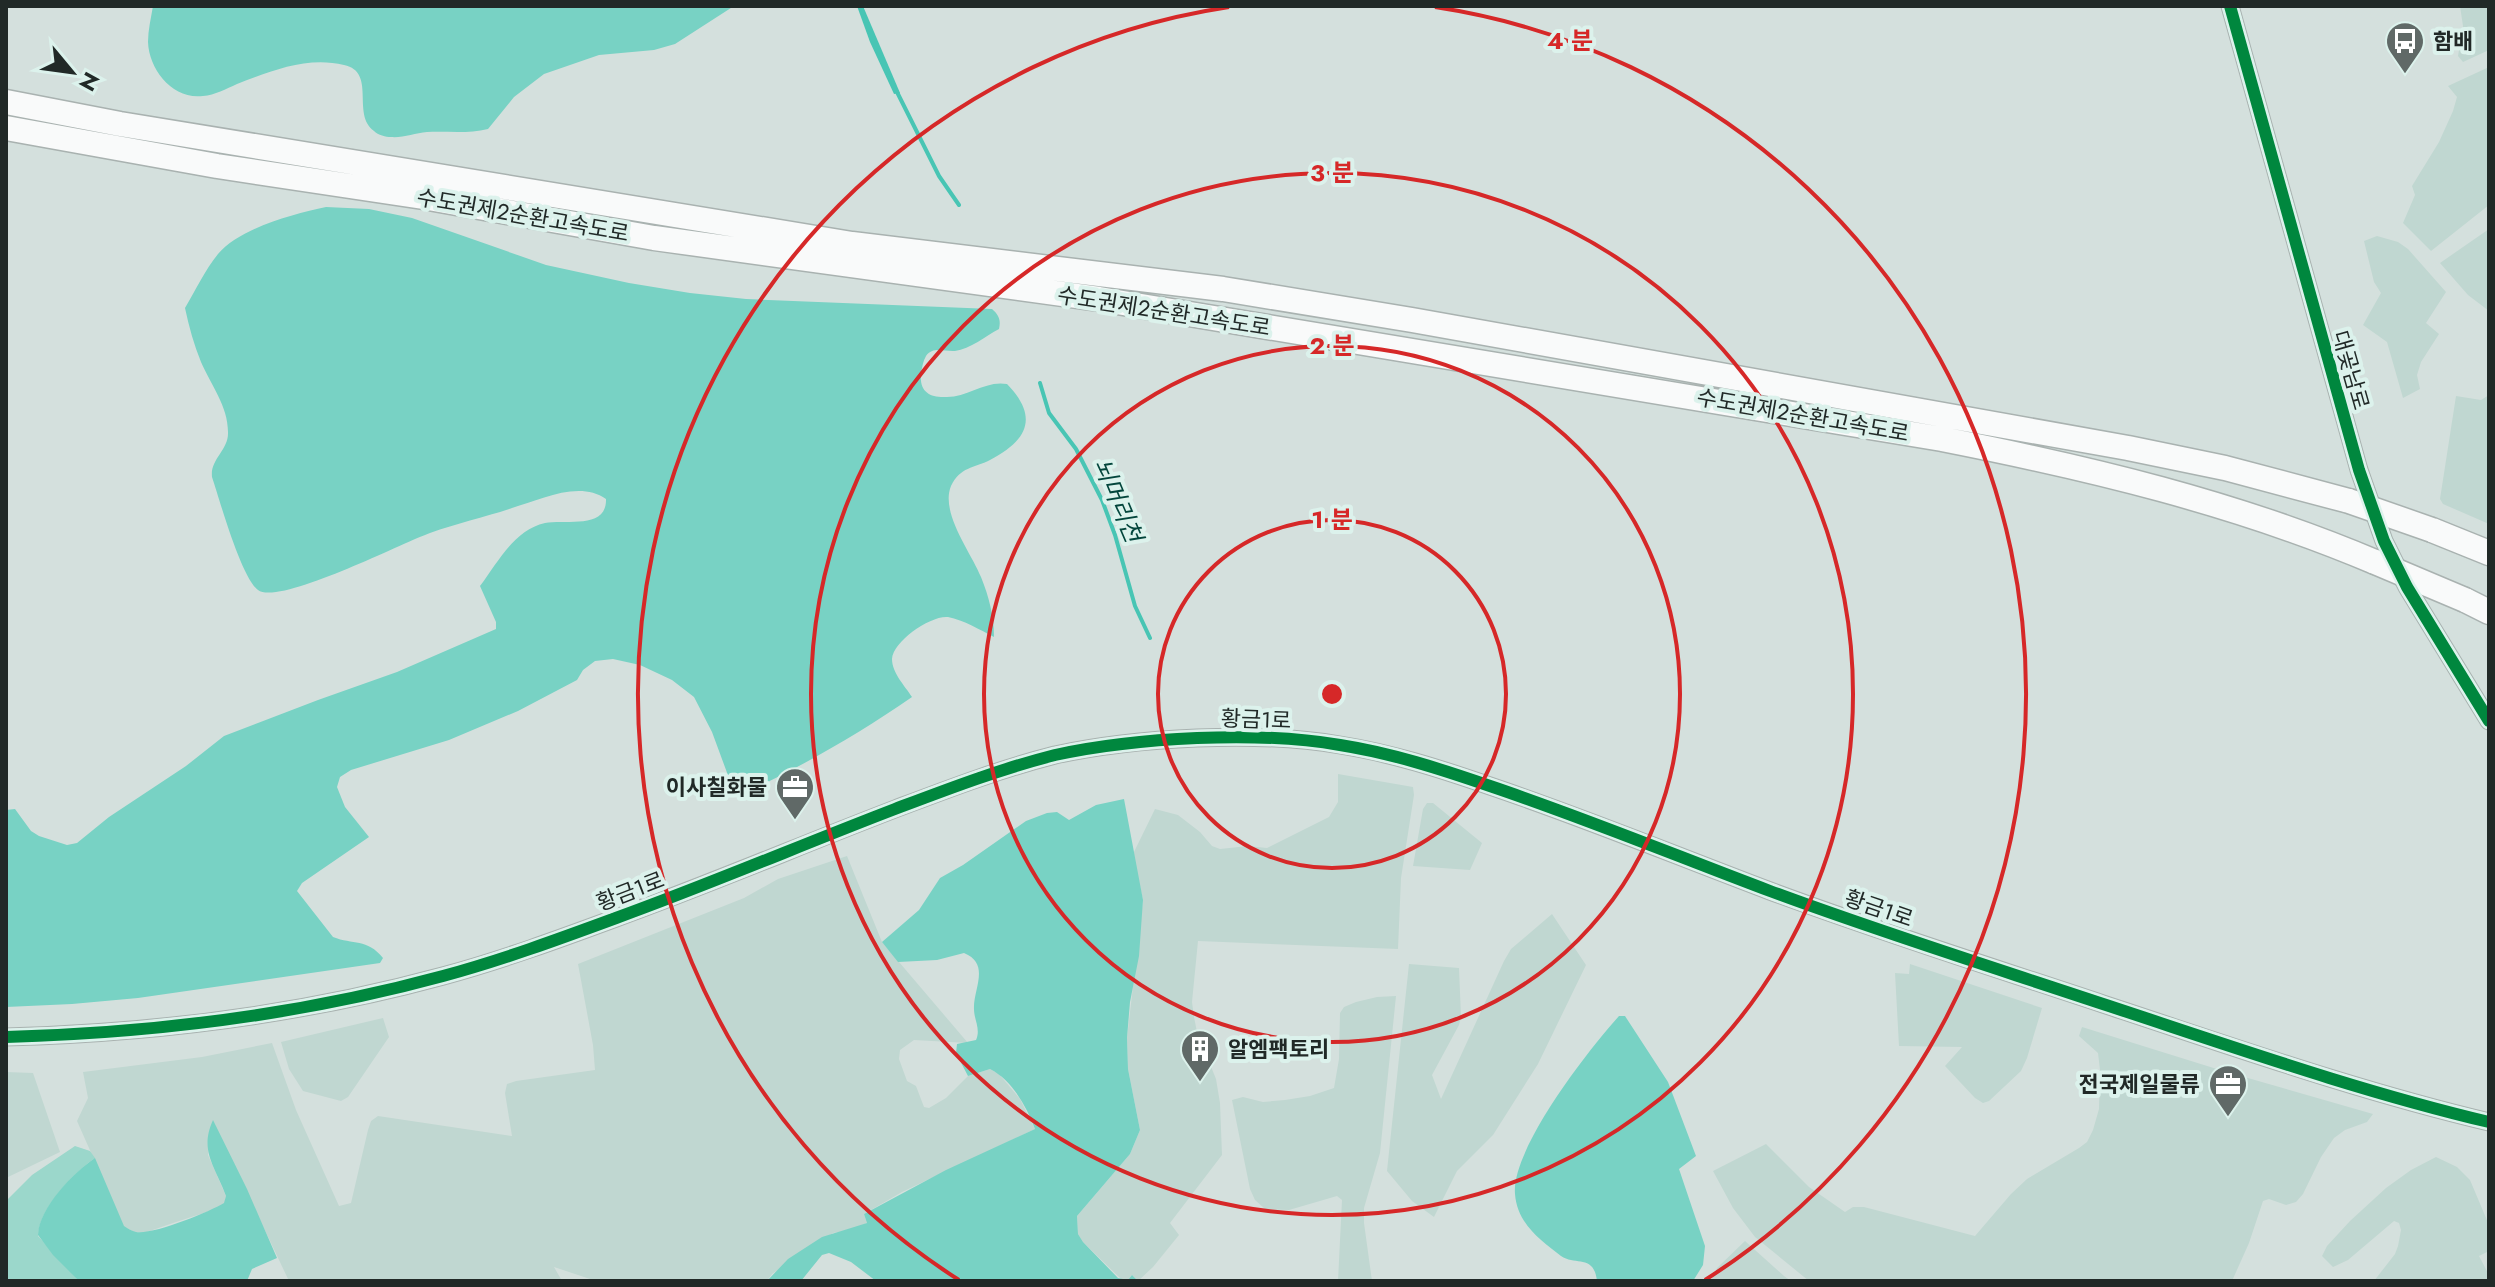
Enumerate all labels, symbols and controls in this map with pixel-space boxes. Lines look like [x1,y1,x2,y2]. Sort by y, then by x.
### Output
bus stop icon: 함배 [2384,20,2426,75]
text: 4 분 [1547,23,1593,58]
place label: 함배 [2433,25,2473,57]
north arrow [32,32,112,112]
text: N [71,66,108,97]
text: 3 분 [1310,155,1354,190]
street label: 수도권제2순환고속도로 [414,181,632,249]
street label: 수도권제2순환고속도로 [1055,278,1273,344]
street label: 대곶남로 [2324,327,2378,413]
text: 2 분 [1309,328,1355,363]
street label: 수도권제2순환고속도로 [1694,381,1912,449]
water label: 뇌머리천 [1085,453,1153,550]
text: 1 분 [1311,502,1353,537]
centre of rings [1318,680,1346,708]
street label: 황금1로 [1220,702,1292,736]
office icon: 이사칠화물 [774,766,816,821]
place label: 이사칠화물 [666,771,767,803]
street label: 황금1로 [591,863,669,919]
street label: 황금1로 [1840,881,1918,935]
building icon: 알엠팩토리 [1179,1028,1221,1083]
place label: 알엠팩토리 [1228,1033,1329,1065]
office icon: 전국제일물류 [2207,1063,2249,1118]
place label: 전국제일물류 [2079,1068,2200,1100]

